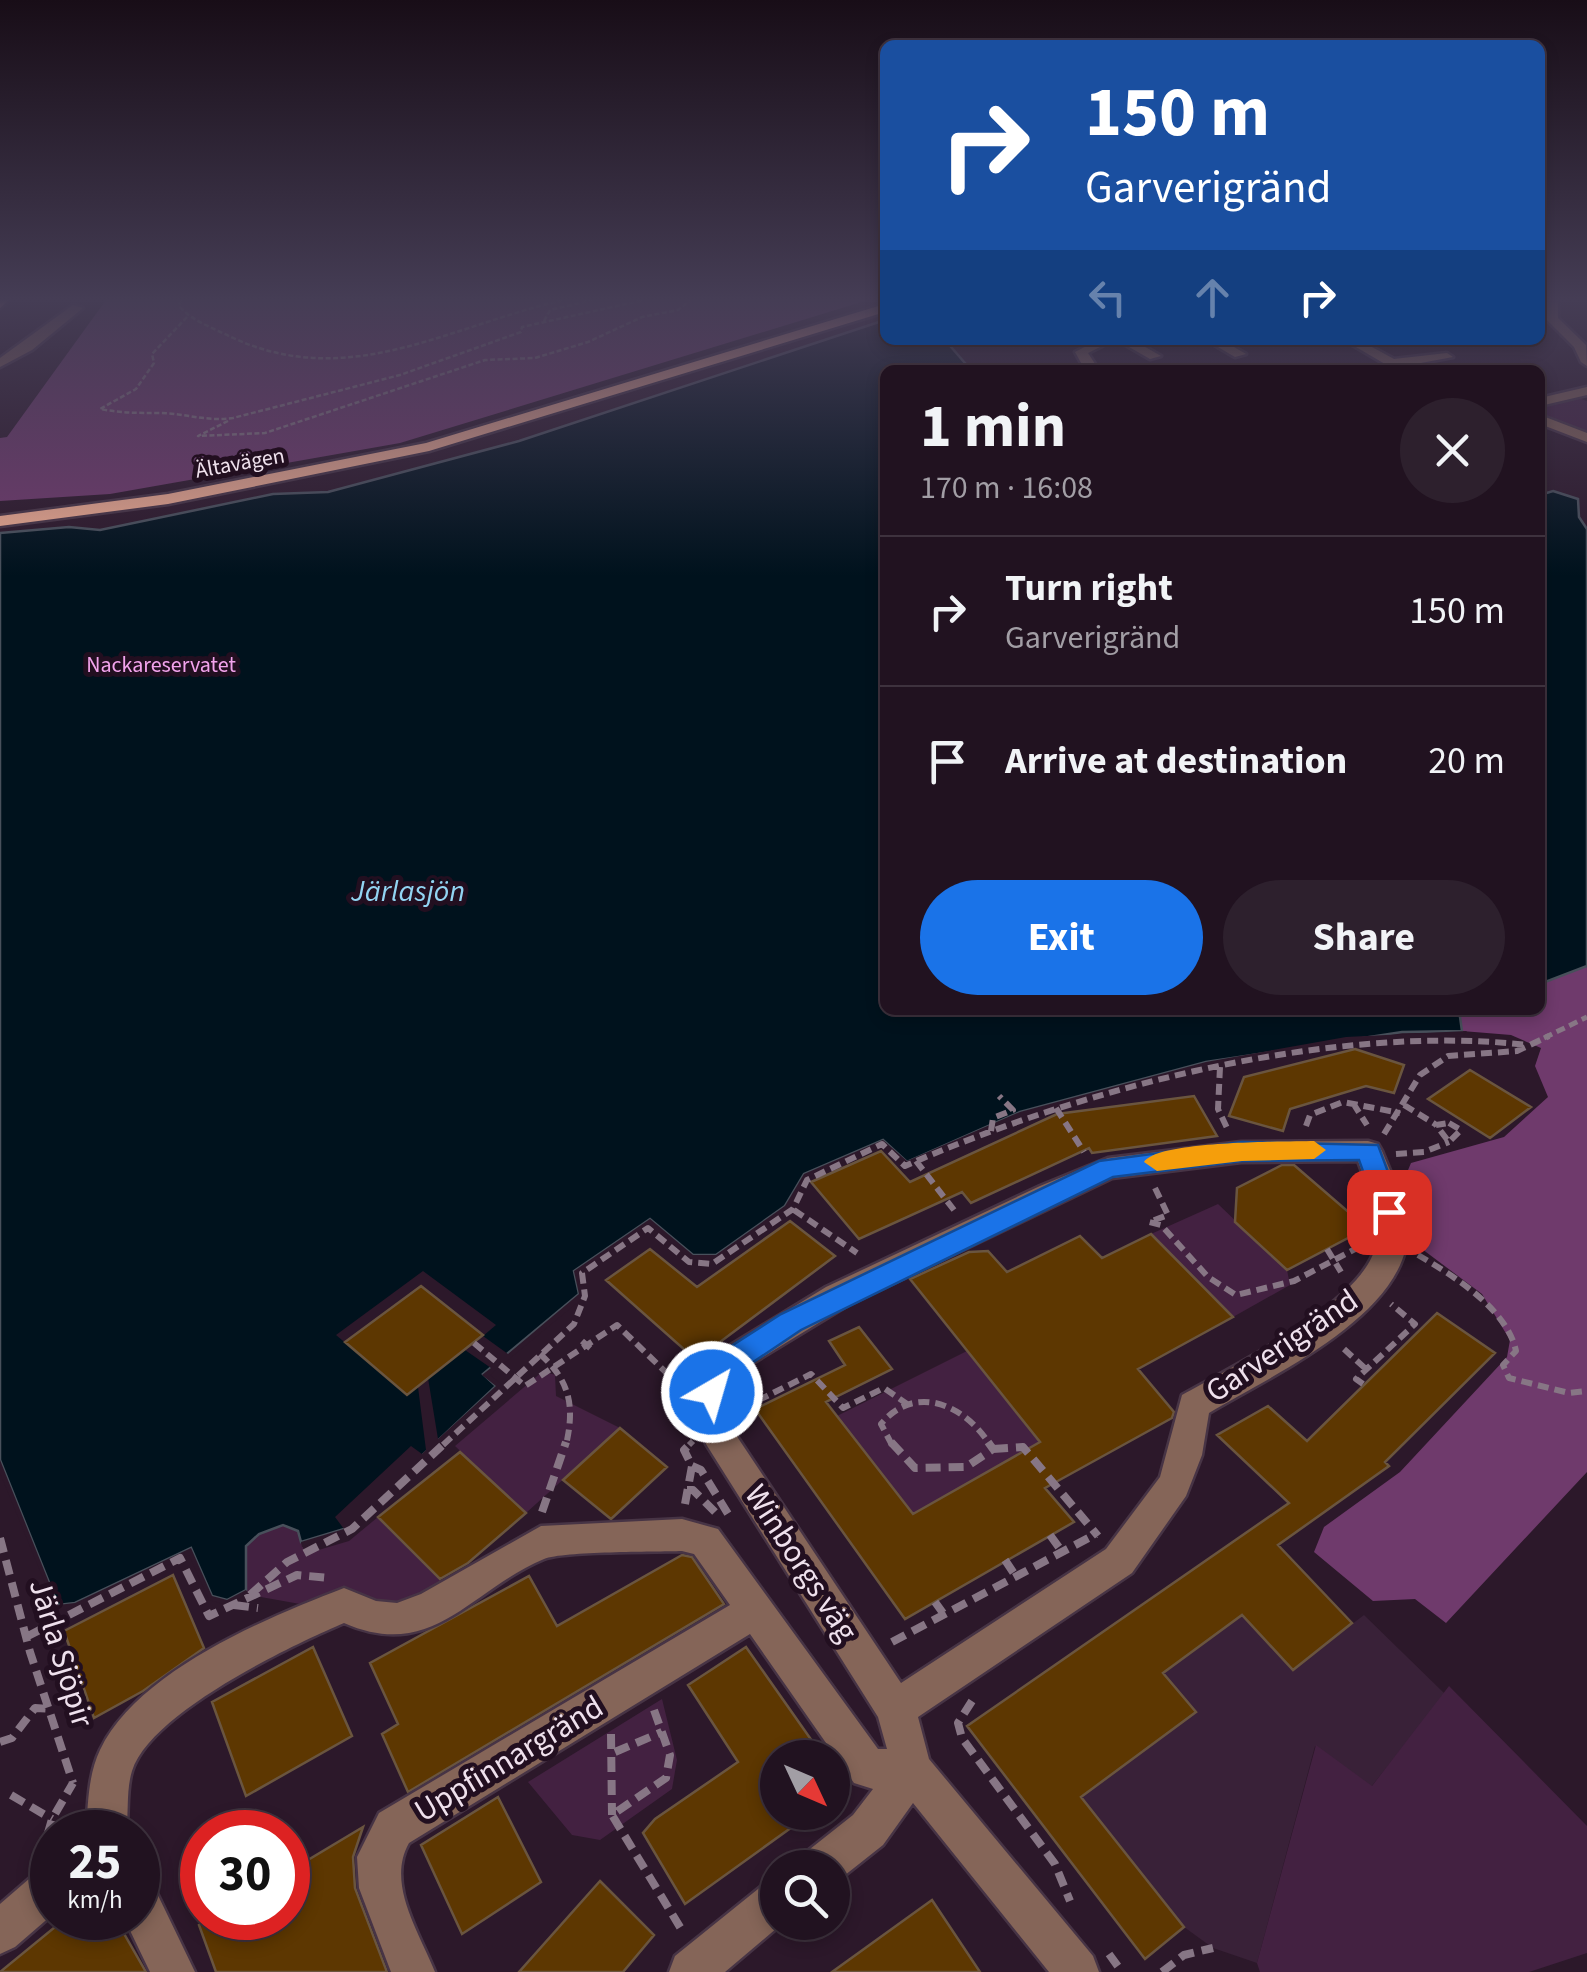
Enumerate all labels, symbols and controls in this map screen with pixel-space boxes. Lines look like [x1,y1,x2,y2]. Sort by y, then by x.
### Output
text: 150 m [1085,63,1270,163]
icon: right [920,80,1050,210]
text: Garverigränd [1085,156,1332,220]
icon: left [1080,270,1135,325]
icon: ahead [1185,270,1240,325]
icon: right [1290,270,1345,325]
text: 1 min [920,385,1066,470]
button: close [1400,398,1505,503]
street label: Ältavägen [193,439,287,487]
text: 170 m · 16:08 [920,465,1093,511]
text: Turn right [1005,561,1173,615]
icon: right [920,584,975,639]
text: 150 m [1409,584,1505,638]
text: Garverigränd [1005,615,1180,661]
park label: Nackareservatet [86,649,236,681]
icon: arrive [920,734,975,789]
text: Arrive at destination [1005,734,1347,788]
text: 20 m [1428,734,1505,788]
water label: Järlasjön [350,870,465,913]
button: Exit [920,880,1203,995]
button: Share [1223,880,1505,995]
pin [1347,1170,1432,1255]
icon: arrive [1362,1185,1417,1240]
street label: Garverigränd [1196,1278,1368,1414]
position arrow [660,1340,764,1444]
street label: Winborgs väg [733,1475,869,1651]
street label: Järla Sjöpir [17,1573,106,1733]
street label: Uppfinnargränd [406,1684,612,1834]
north arrow [760,1740,850,1830]
map controls [760,1740,850,1940]
speed limit sign: 30 [180,1810,310,1940]
text: 25 [69,1827,121,1898]
button: search [760,1850,850,1940]
text: km/h [67,1882,123,1918]

